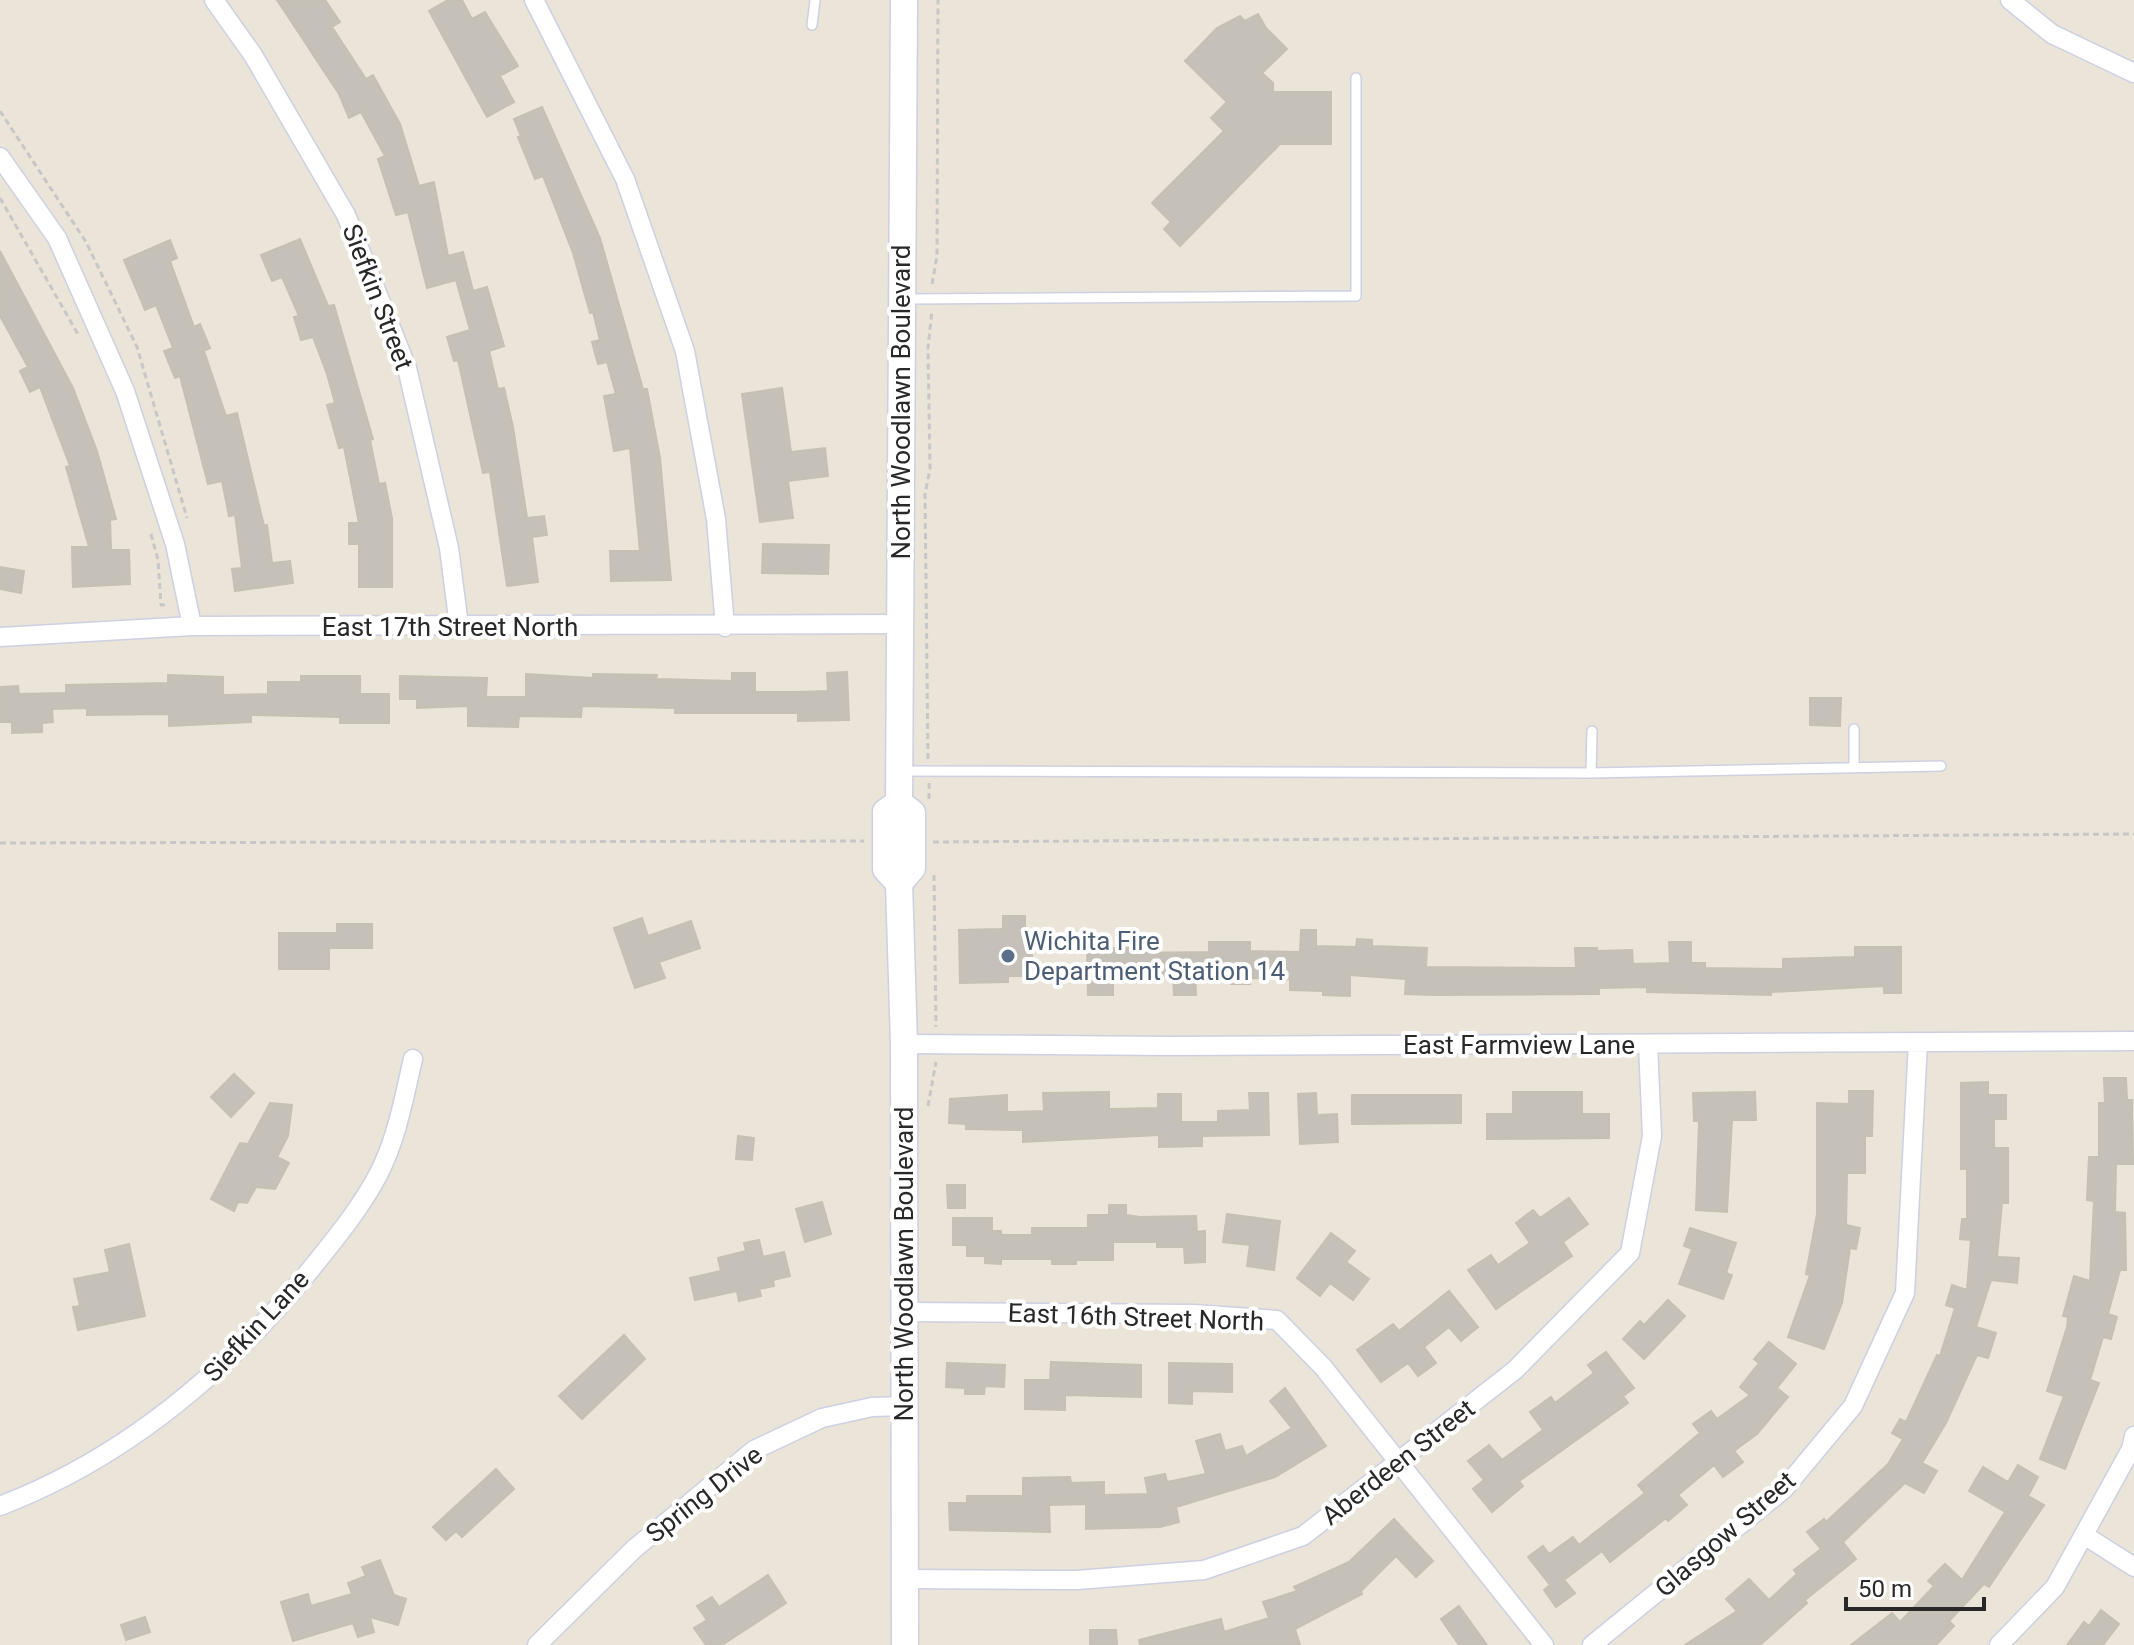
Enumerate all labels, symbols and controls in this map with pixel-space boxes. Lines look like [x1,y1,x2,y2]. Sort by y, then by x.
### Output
street label: Siefkin Street [336,220,420,374]
street label: North Woodlawn Boulevard [886,245,916,559]
street label: East 17th Street North [322,612,578,642]
place label: Wichita Fire Department Station 14 [1024,926,1286,986]
marker: Wichita Fire Department Station 14 [999,947,1017,965]
street label: East Farmview Lane [1403,1030,1635,1060]
street label: North Woodlawn Boulevard [889,1107,919,1421]
street label: Siefkin Lane [197,1264,315,1388]
street label: East 16th Street North [1007,1298,1265,1336]
street label: Aberdeen Street [1316,1393,1480,1531]
street label: Spring Drive [640,1439,768,1549]
street label: Glasgow Street [1649,1465,1801,1603]
scale bar [1846,1561,1984,1611]
text: 50 m [1858,1575,1912,1603]

